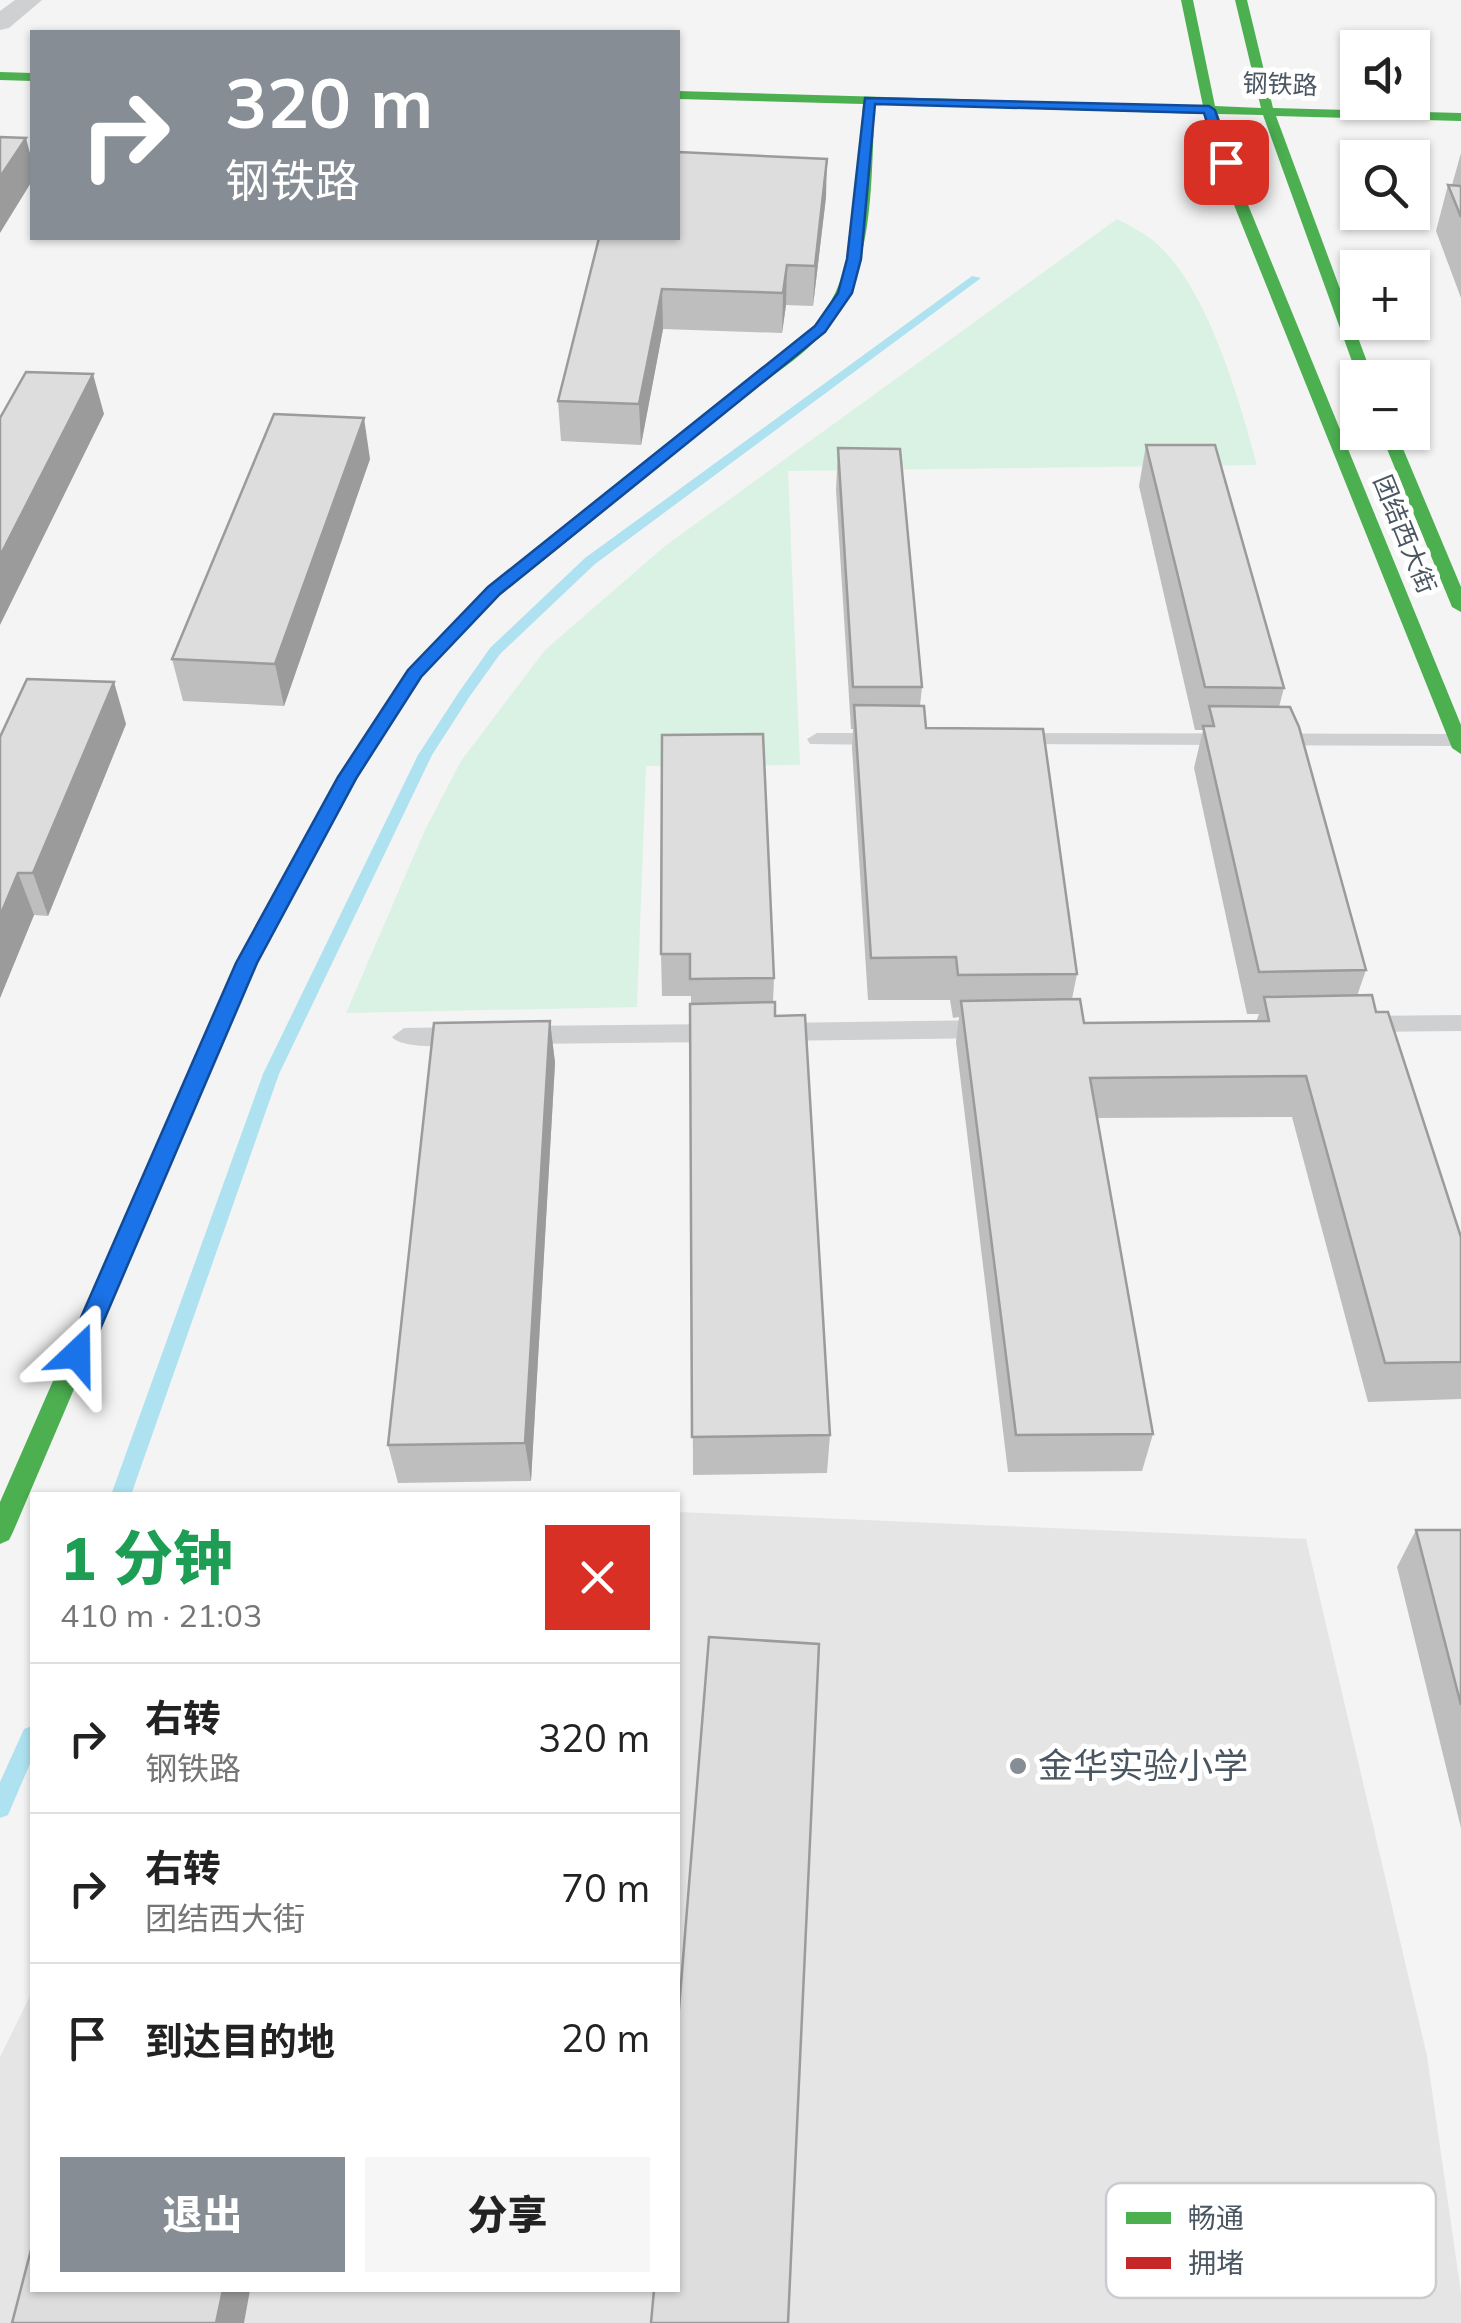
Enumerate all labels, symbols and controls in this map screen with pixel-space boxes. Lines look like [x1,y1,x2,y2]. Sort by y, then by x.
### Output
map controls [1340,30,1430,450]
button: sound [1340,30,1430,120]
text: 320 m [225,58,433,146]
street label: 钢铁路 [1242,67,1318,100]
icon: right [60,70,190,200]
pin [1184,120,1269,205]
icon: arrive [1199,135,1254,190]
button: search [1340,140,1430,230]
text: 钢铁路 [225,152,360,208]
button: + [1340,250,1430,340]
button: − [1340,360,1430,450]
street label: 团结西大街 [1368,470,1443,598]
position arrow [25,1302,129,1406]
text: 1 分钟 [60,1520,233,1595]
button: close [545,1525,650,1630]
text: 410 m · 21:03 [60,1595,262,1635]
text: 右转 [145,1694,221,1742]
icon: right [60,1711,115,1766]
text: 320 m [538,1714,650,1762]
place label: 金华实验小学 [1038,1743,1248,1787]
text: 钢铁路 [145,1748,241,1788]
marker: 金华实验小学 [1007,1755,1029,1777]
text: 右转 [145,1844,221,1892]
icon: right [60,1861,115,1916]
text: 70 m [561,1864,650,1912]
text: 团结西大街 [145,1898,305,1938]
icon: arrive [60,2011,115,2066]
text: 20 m [561,2014,650,2062]
text: 到达目的地 [145,2017,335,2065]
button: 退出 [60,2157,345,2272]
button: 分享 [365,2157,650,2272]
legend [1106,2183,1436,2298]
text: 畅通 [1188,2200,1244,2235]
text: 拥堵 [1188,2245,1244,2280]

